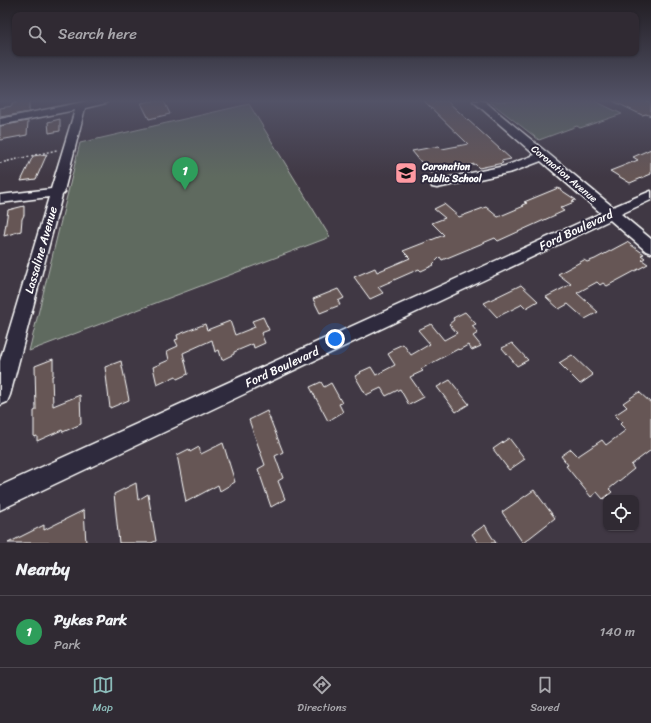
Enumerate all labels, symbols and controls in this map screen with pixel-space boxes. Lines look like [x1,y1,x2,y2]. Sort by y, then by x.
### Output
search box [12,12,639,56]
text: Search here [58,21,137,47]
icon: search [26,23,48,45]
street label: Coronation Avenue [527,141,601,207]
pin: 1 [172,157,198,190]
place label: Coronation Public School [421,158,483,188]
school or university icon: Coronation Public School [393,160,419,186]
street label: Ford Boulevard [535,203,617,257]
street label: Lassaline Avenue [18,204,64,296]
your location [325,329,345,349]
street label: Ford Boulevard [241,340,323,394]
map controls [603,495,639,531]
button: locate [603,495,639,531]
text: Nearby [16,554,70,584]
text: Pykes Park [54,607,127,633]
text: 1 [26,620,32,643]
text: 140 m [600,620,635,643]
text: Park [54,633,81,656]
tab: Map [92,674,114,717]
tab: Directions [297,674,347,717]
tab: Saved [530,674,559,717]

